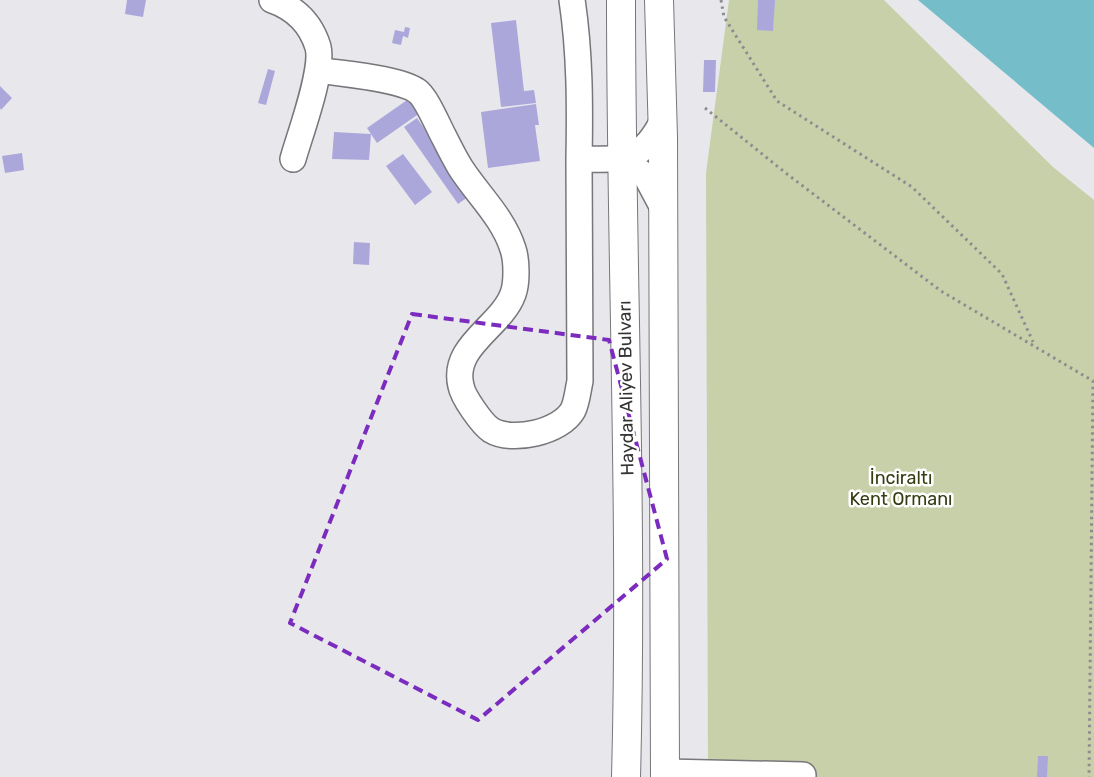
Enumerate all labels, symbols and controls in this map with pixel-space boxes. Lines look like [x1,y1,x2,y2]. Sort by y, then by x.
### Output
street label: Haydar Aliyev Bulvarı [613,300,639,476]
park label: İnciraltı Kent Ormanı [850,467,952,510]

